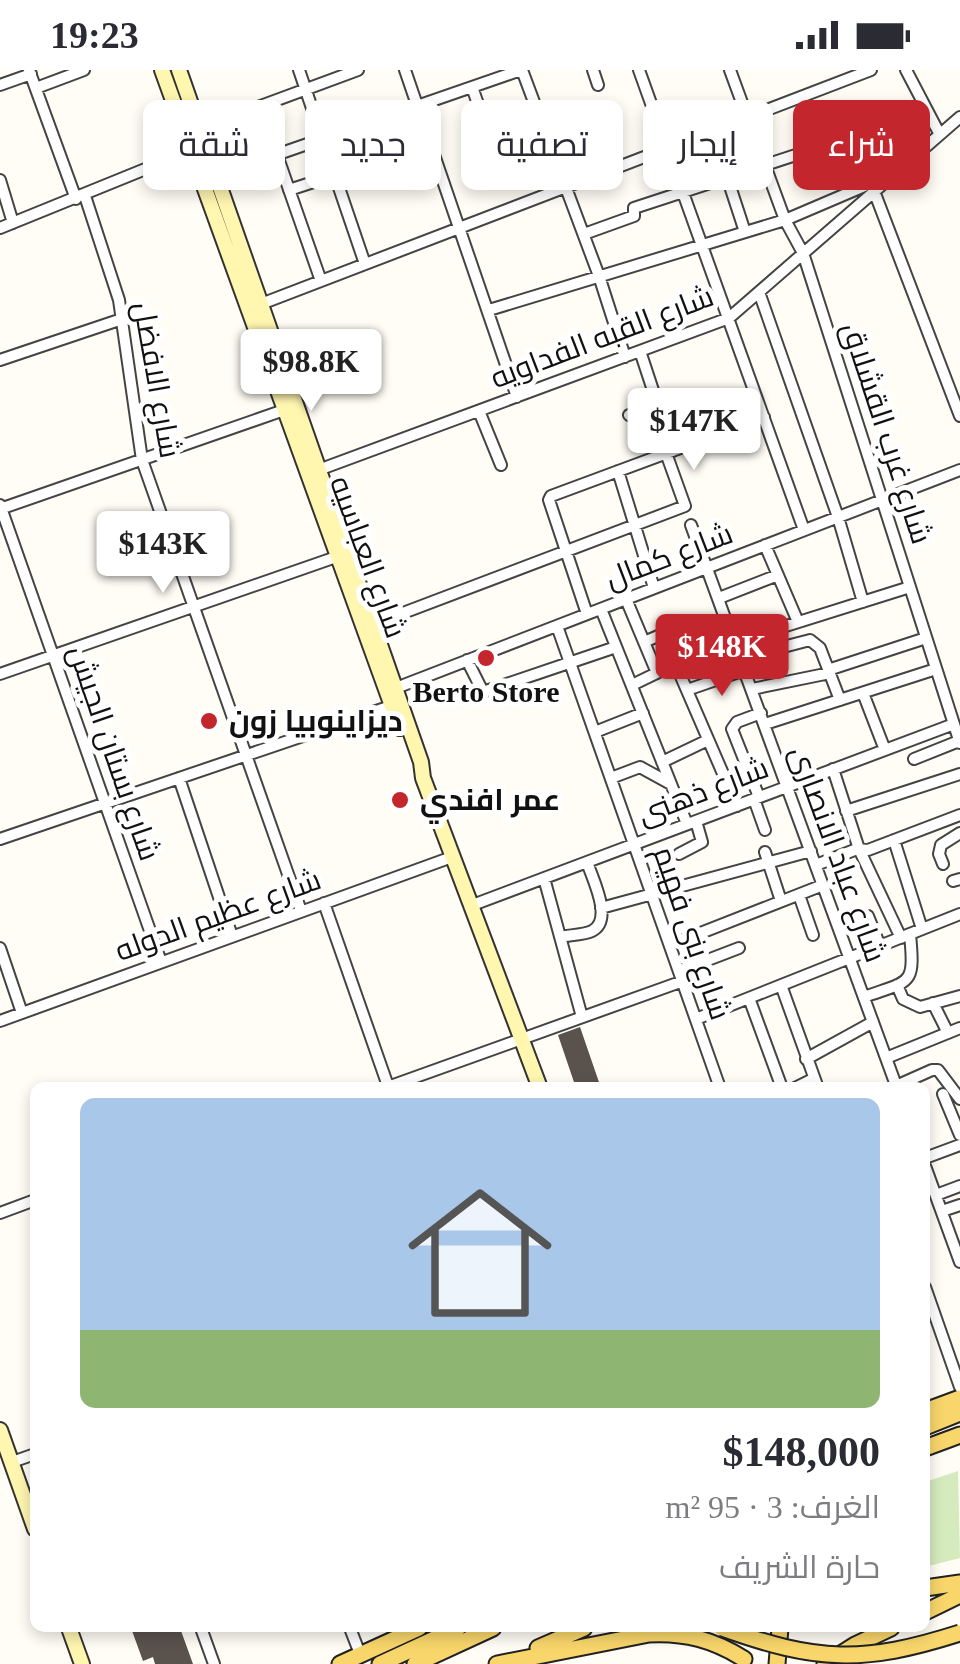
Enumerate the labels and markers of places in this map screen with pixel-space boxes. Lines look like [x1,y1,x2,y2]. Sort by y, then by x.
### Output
pin: $98.8K [230,329,392,414]
pin: $147K [624,388,764,473]
pin: $143K [93,511,233,596]
pin: $148K [652,614,792,699]
marker: Berto Store [475,647,497,669]
place label: Berto Store [413,675,559,708]
place label: ديزاينوبيا زون [229,704,403,739]
marker: ديزاينوبيا زون [198,710,220,732]
place label: عمر افندي [420,783,560,824]
marker: عمر افندي [389,789,411,811]

